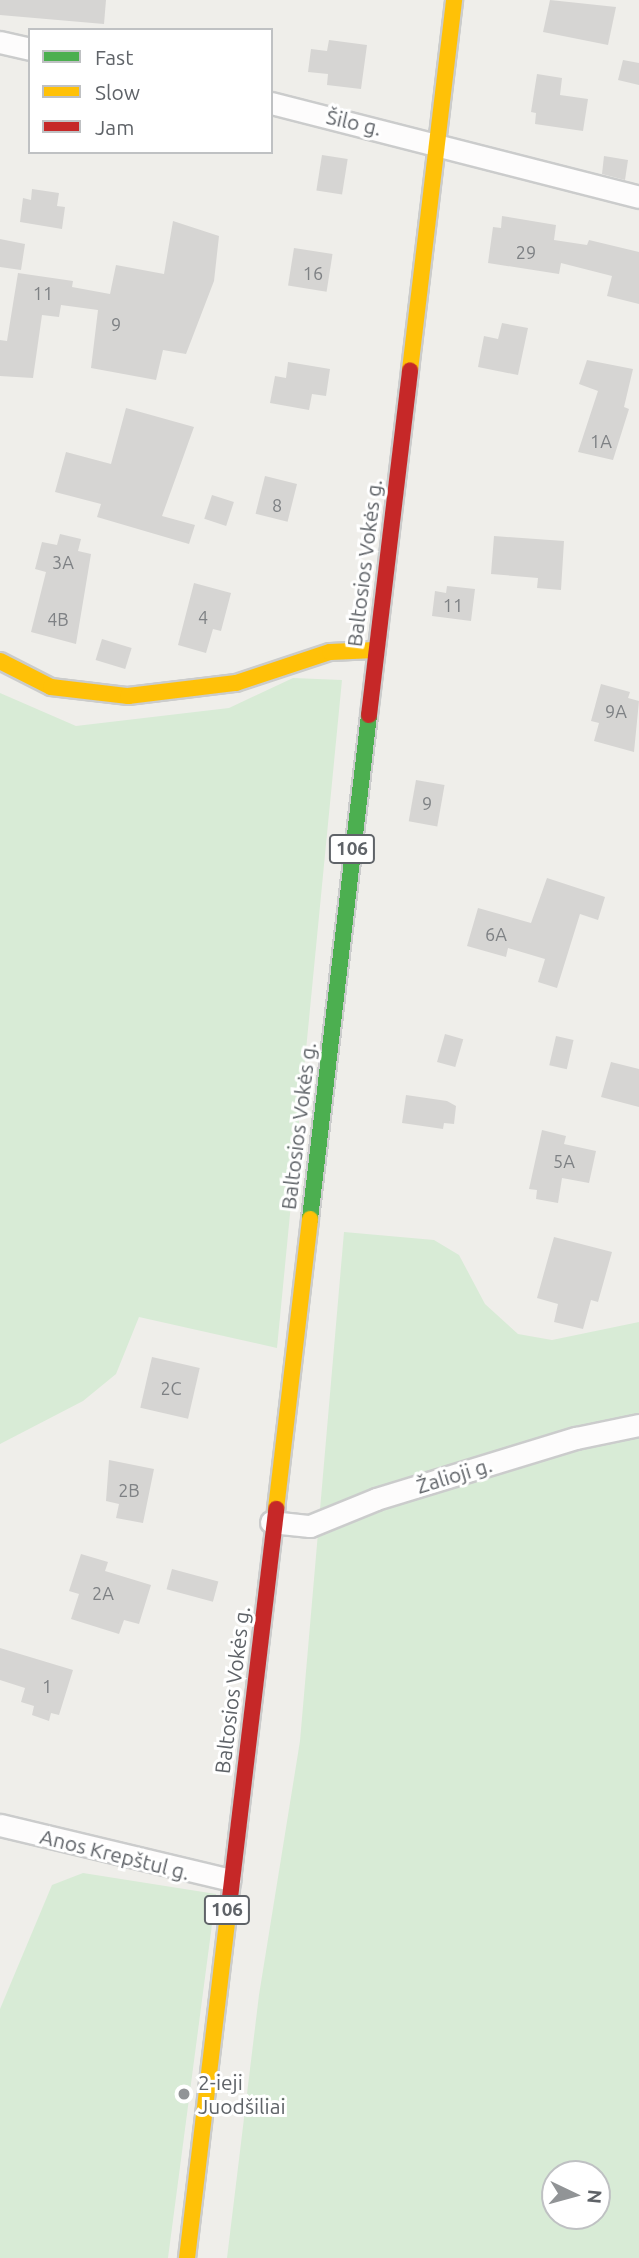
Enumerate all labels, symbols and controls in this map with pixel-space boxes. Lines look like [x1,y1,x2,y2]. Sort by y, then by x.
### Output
legend [28,28,273,154]
text: Fast [95,45,133,69]
text: Slow [95,80,140,104]
street label: Šilo g. [324,103,384,141]
text: Jam [95,115,134,139]
house number: 29 [516,241,536,263]
house number: 16 [303,262,323,284]
house number: 11 [33,282,53,304]
house number: 9 [111,313,121,335]
house number: 1A [590,430,612,452]
street label: Baltosios Vokės g. [341,478,387,648]
house number: 8 [272,494,282,516]
house number: 3A [52,551,74,573]
house number: 11 [443,594,463,616]
house number: 4 [198,606,208,628]
house number: 4B [47,608,69,630]
house number: 9A [605,700,627,722]
house number: 9 [422,792,432,814]
road number: 106 [328,834,376,864]
house number: 6A [485,923,507,945]
street label: Baltosios Vokės g. [275,1041,321,1211]
house number: 5A [553,1150,575,1172]
house number: 2C [160,1377,182,1399]
street label: Žalioji g. [413,1452,495,1498]
house number: 2B [118,1479,140,1501]
house number: 2A [92,1582,114,1604]
street label: Baltosios Vokės g. [209,1605,255,1775]
house number: 1 [42,1675,52,1697]
street label: Anos Krepštul g. [38,1823,192,1885]
road number: 106 [202,1894,252,1926]
place label: 2-ieji Juodšiliai [198,2069,286,2119]
marker: 2-ieji Juodšiliai [176,2086,192,2102]
north arrow [541,2160,611,2230]
text: N [583,2189,607,2205]

